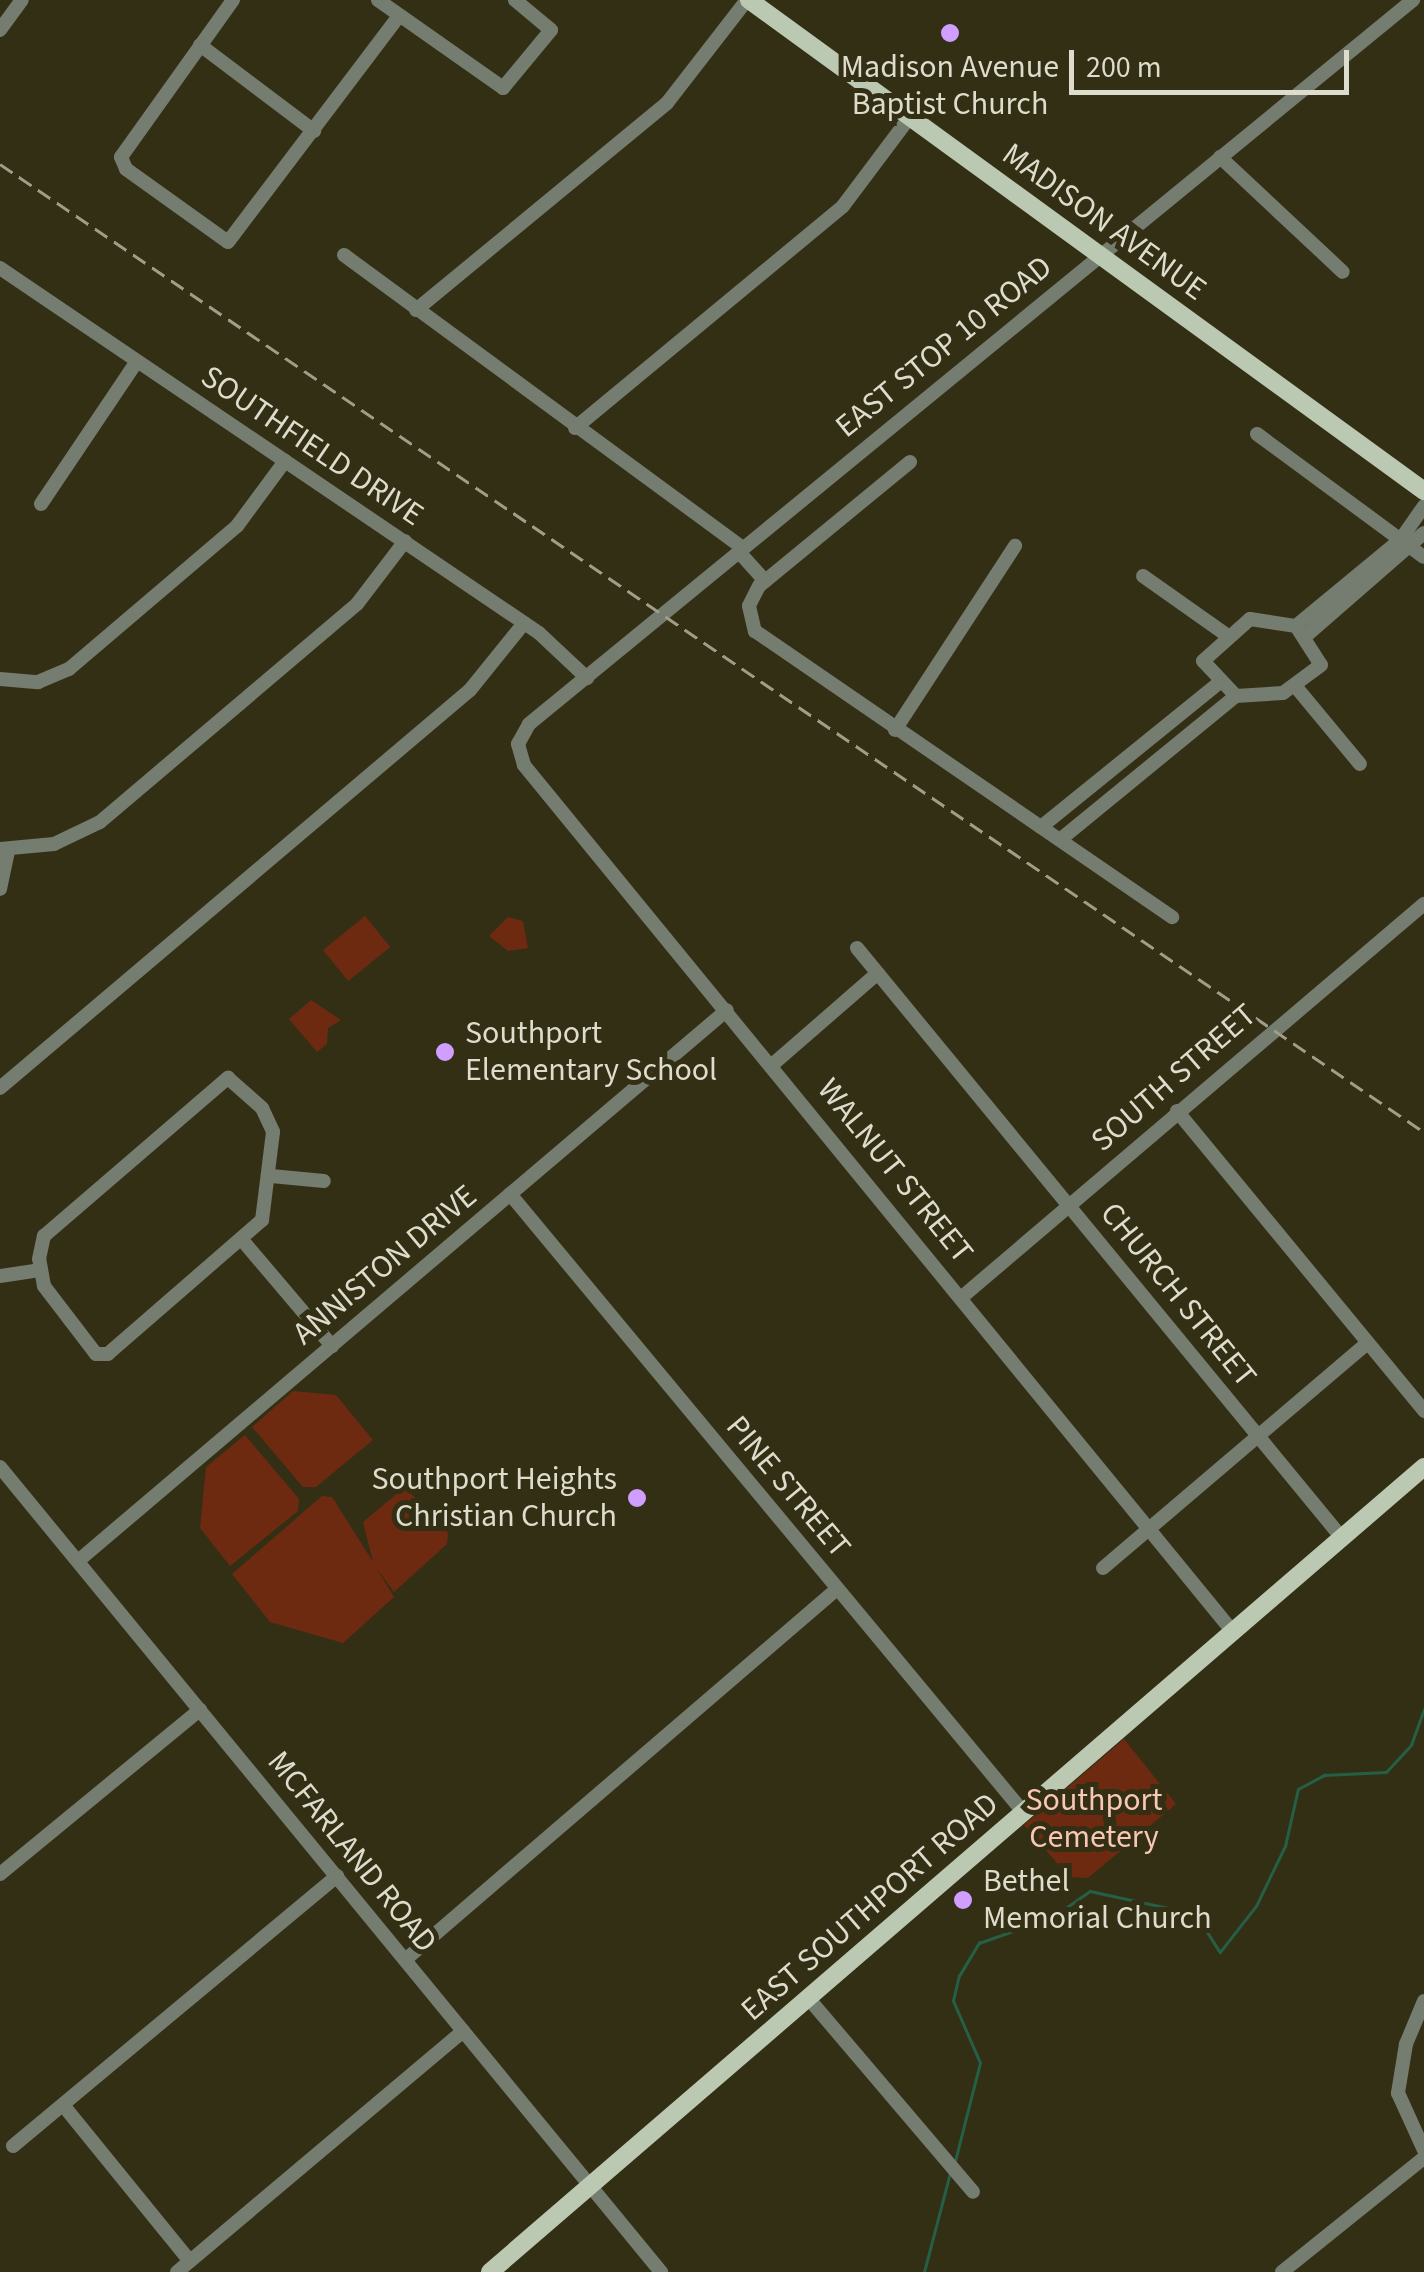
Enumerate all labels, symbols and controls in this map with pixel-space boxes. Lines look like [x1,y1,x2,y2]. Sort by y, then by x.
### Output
marker: Madison Avenue Baptist Church [939,22,961,44]
scale bar [1074,30,1354,92]
text: 200 m [1086,46,1162,89]
place label: Madison Avenue Baptist Church [841,49,1059,124]
street label: MADISON AVENUE [995,135,1213,309]
street label: EAST STOP 10 ROAD [828,248,1060,446]
street label: SOUTHFIELD DRIVE [194,358,430,534]
street label: SOUTH STREET [1084,996,1264,1160]
place label: Southport Elementary School [465,1015,717,1090]
marker: Southport Elementary School [434,1041,456,1063]
street label: WALNUT STREET [809,1071,981,1271]
street label: ANNISTON DRIVE [285,1177,485,1353]
street label: CHURCH STREET [1092,1195,1264,1395]
street label: PINE STREET [718,1408,858,1566]
place label: Southport Heights Christian Church [371,1461,617,1536]
marker: Southport Heights Christian Church [626,1487,648,1509]
street label: MCFARLAND ROAD [259,1744,445,1960]
park label: Southport Cemetery [1025,1782,1163,1857]
street label: EAST SOUTHPORT ROAD [734,1785,1006,2029]
place label: Bethel Memorial Church [983,1863,1212,1938]
marker: Bethel Memorial Church [952,1889,974,1911]

